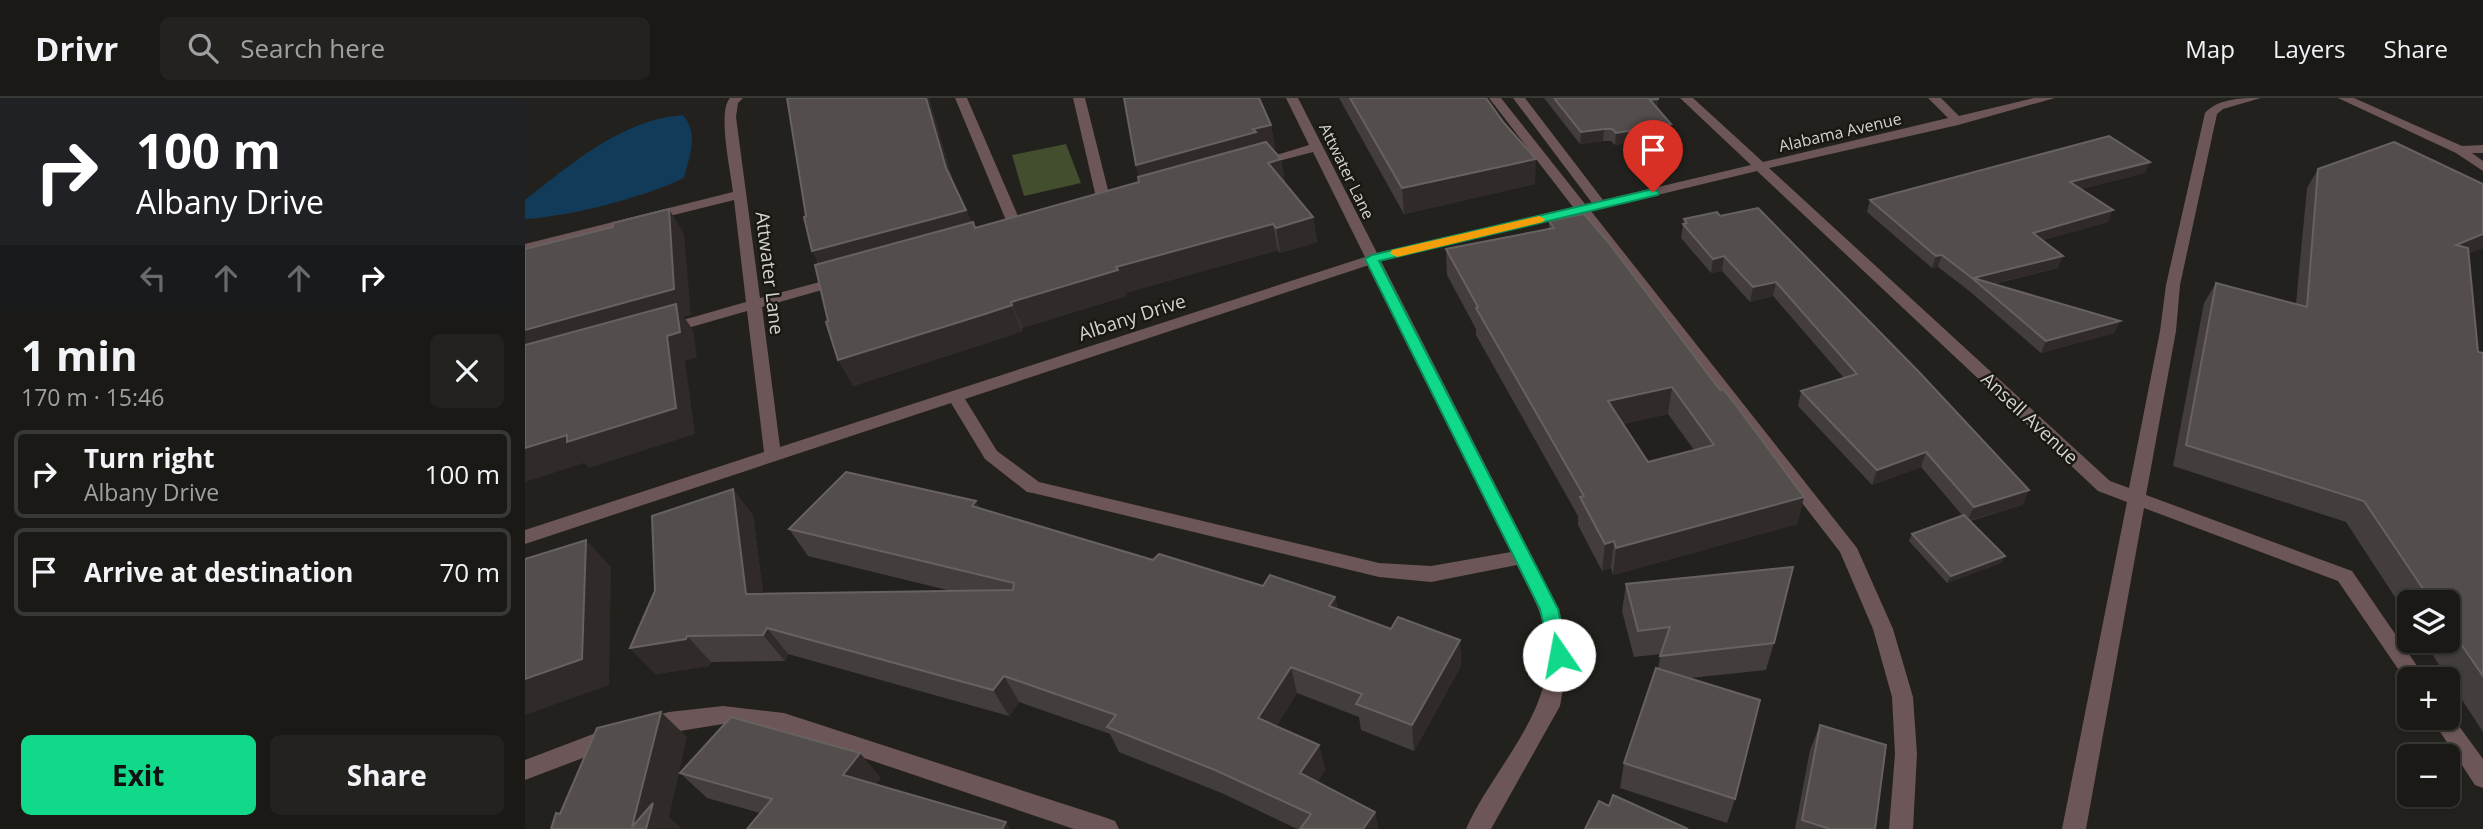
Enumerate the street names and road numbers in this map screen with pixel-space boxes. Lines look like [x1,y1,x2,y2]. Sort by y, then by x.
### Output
street label: Alabama Avenue [1776,107,1904,157]
street label: Attwater Lane [1314,119,1380,223]
street label: Attwater Lane [750,210,790,336]
street label: Albany Drive [1075,287,1189,347]
street label: Ansell Avenue [1976,366,2084,470]

